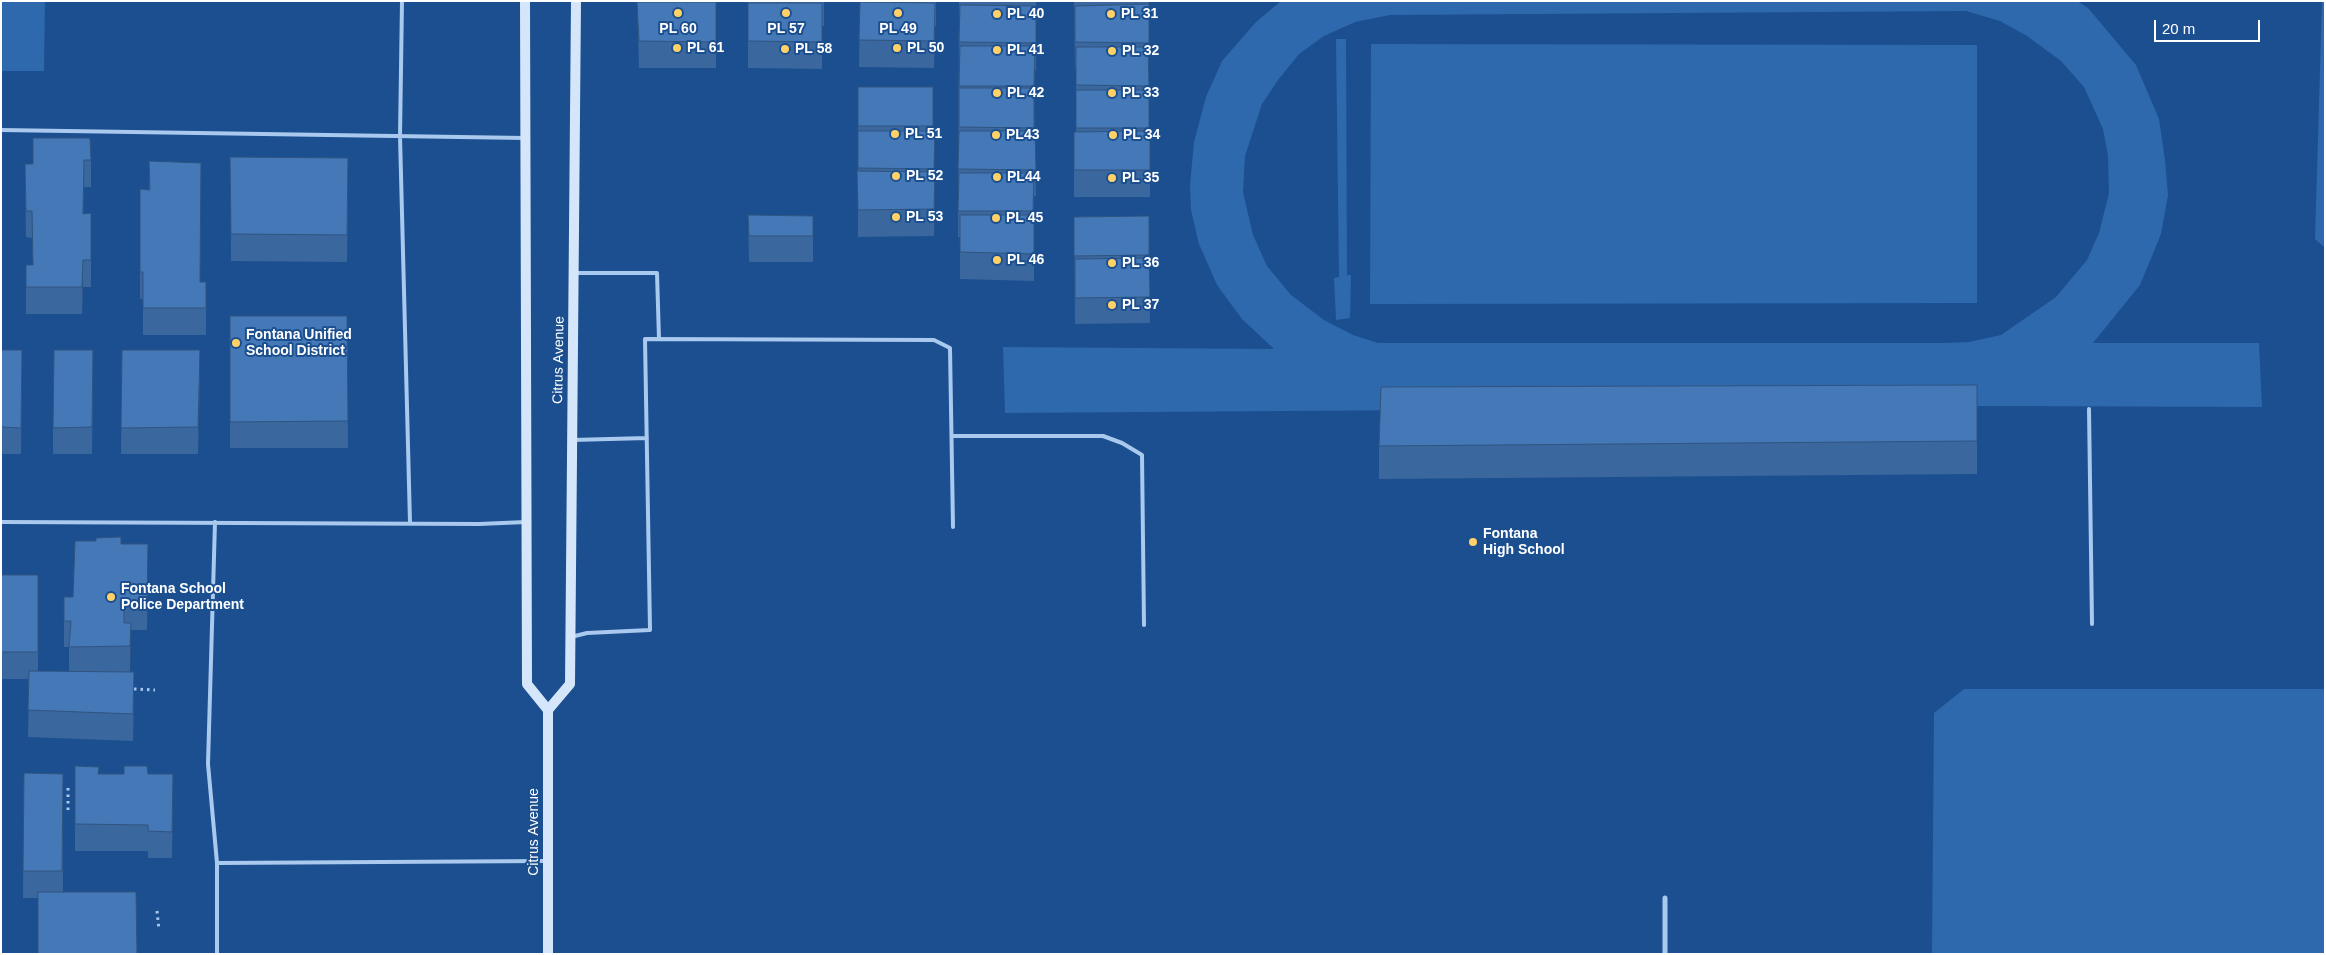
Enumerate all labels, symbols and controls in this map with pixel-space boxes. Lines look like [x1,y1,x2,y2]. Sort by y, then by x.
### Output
place label: PL 40 [1007,6,1044,22]
place label: PL 31 [1121,6,1158,22]
marker: PL 60 [672,7,684,19]
marker: PL 57 [780,7,792,19]
marker: PL 49 [892,7,904,19]
marker: PL 40 [991,8,1003,20]
marker: PL 31 [1105,8,1117,20]
scale bar [2156,10,2262,42]
text: 20 m [2162,20,2195,37]
place label: PL 60 [659,21,697,37]
place label: PL 57 [767,21,805,37]
place label: PL 49 [879,21,917,37]
place label: PL 61 [687,40,724,56]
place label: PL 50 [907,40,944,56]
place label: PL 58 [795,41,832,57]
marker: PL 61 [671,42,683,54]
marker: PL 50 [891,42,903,54]
place label: PL 41 [1007,42,1044,58]
marker: PL 58 [779,43,791,55]
place label: PL 32 [1122,43,1159,59]
marker: PL 41 [991,44,1003,56]
marker: PL 32 [1106,45,1118,57]
place label: PL 42 [1007,85,1044,101]
place label: PL 33 [1122,85,1159,101]
marker: PL 42 [991,87,1003,99]
marker: PL 33 [1106,87,1118,99]
place label: PL 51 [905,126,942,142]
place label: PL43 [1006,127,1039,143]
place label: PL 34 [1123,127,1160,143]
marker: PL 51 [889,128,901,140]
marker: PL43 [990,129,1002,141]
marker: PL 34 [1107,129,1119,141]
place label: PL 52 [906,168,943,184]
place label: PL44 [1007,169,1040,185]
marker: PL 52 [890,170,902,182]
place label: PL 35 [1122,170,1159,186]
marker: PL44 [991,171,1003,183]
marker: PL 35 [1106,172,1118,184]
place label: PL 53 [906,209,943,225]
place label: PL 45 [1006,210,1043,226]
marker: PL 53 [890,211,902,223]
marker: PL 45 [990,212,1002,224]
place label: PL 46 [1007,252,1044,268]
marker: PL 46 [991,254,1003,266]
place label: PL 36 [1122,255,1159,271]
marker: PL 36 [1106,257,1118,269]
place label: PL 37 [1122,297,1159,313]
marker: PL 37 [1106,299,1118,311]
street label: Citrus Avenue [550,316,568,404]
place label: Fontana Unified School District [246,327,352,360]
marker: Fontana Unified School District [230,337,242,349]
place label: Fontana High School [1483,526,1565,558]
marker: Fontana High School [1467,536,1479,548]
place label: Fontana School Police Department [121,581,244,614]
marker: Fontana School Police Department [105,591,117,603]
street label: Citrus Avenue [526,788,542,876]

